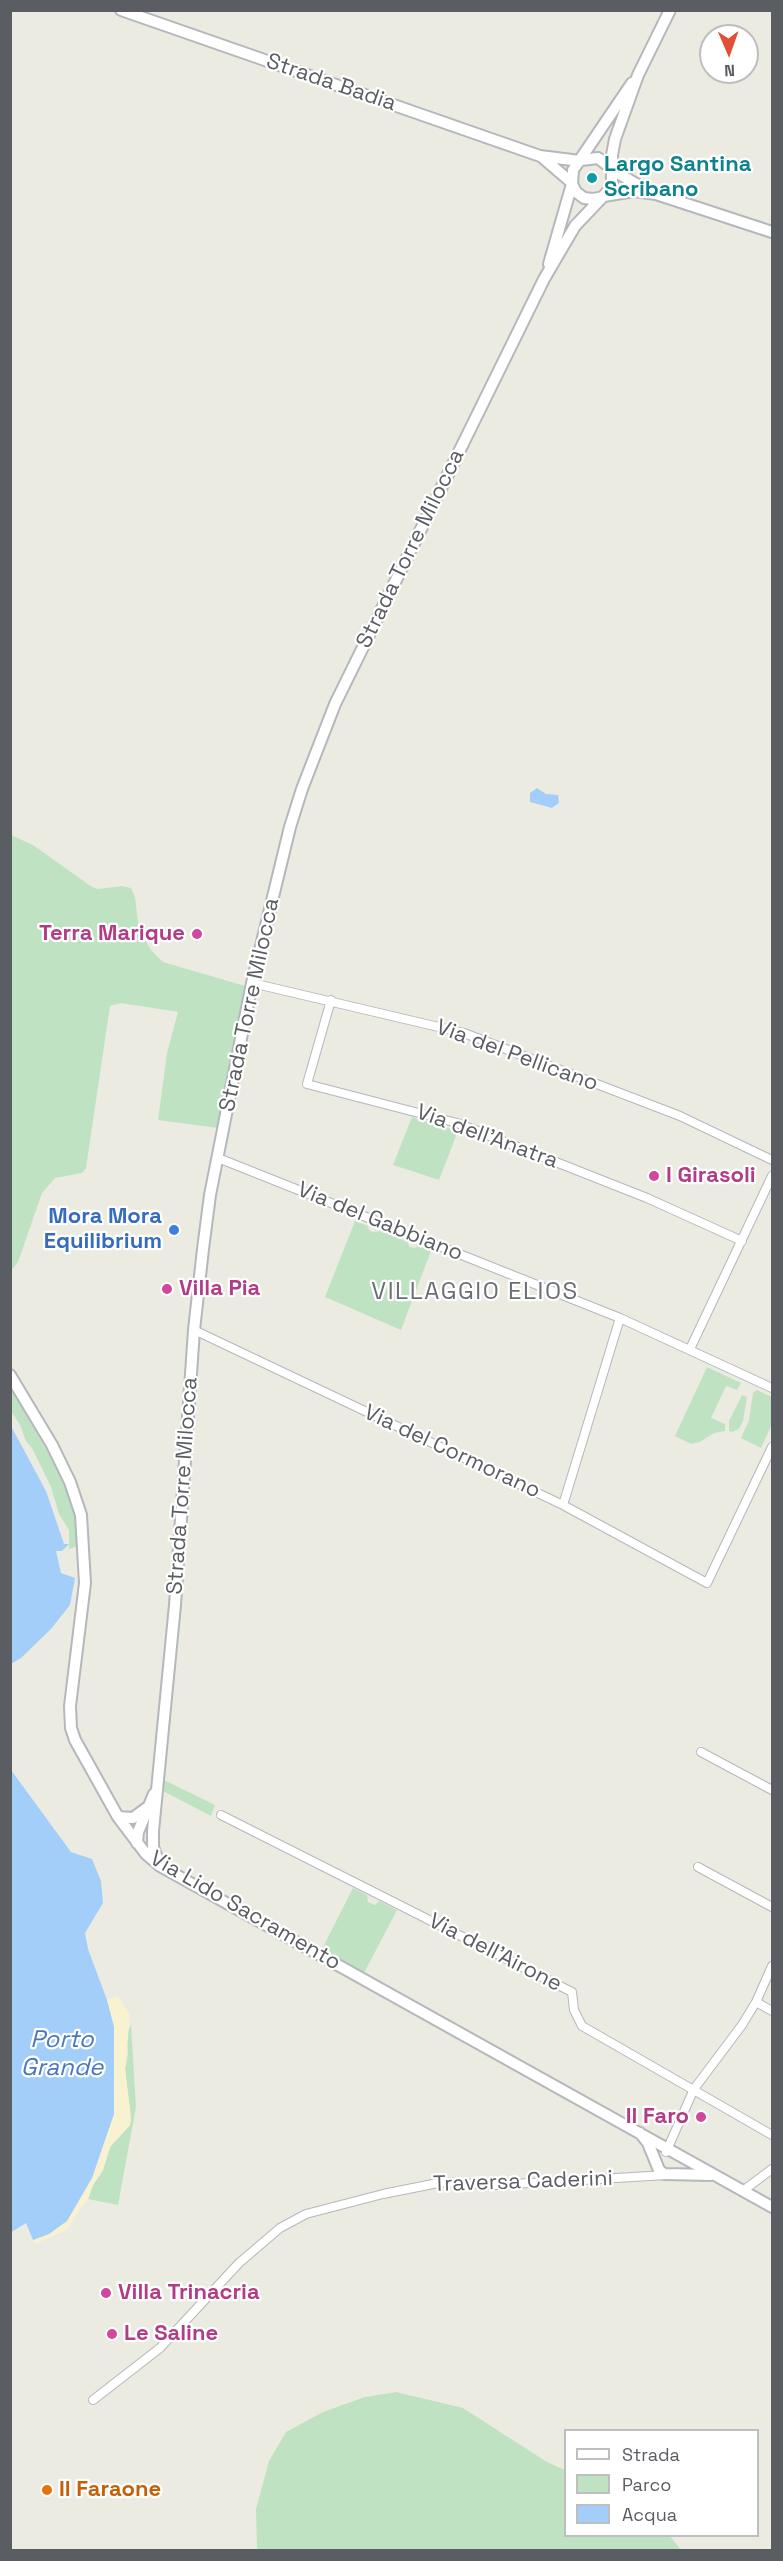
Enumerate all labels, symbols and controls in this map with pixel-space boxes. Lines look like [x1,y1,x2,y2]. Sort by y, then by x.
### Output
north arrow [699,24,759,84]
street label: Strada Badia [263,48,399,118]
text: N [724,60,735,81]
place label: Largo Santina Scribano [604,152,751,204]
marker: Largo Santina Scribano [585,171,599,185]
street label: Strada Torre Milocca [351,445,471,653]
street label: Strada Torre Milocca [214,896,286,1114]
place label: Terra Marique [39,921,185,947]
marker: Terra Marique [190,927,204,941]
street label: Via del Pellicano [432,1014,602,1098]
street label: Via dell'Anatra [413,1099,561,1175]
place label: I Girasoli [666,1163,756,1189]
marker: I Girasoli [647,1169,661,1183]
street label: Via del Gabbiano [293,1177,467,1267]
place label: Mora Mora Equilibrium [44,1204,162,1256]
marker: Mora Mora Equilibrium [167,1223,181,1237]
place label: Villa Pia [179,1276,260,1302]
district label: VILLAGGIO ELIOS [371,1278,579,1306]
marker: Villa Pia [160,1282,174,1296]
street label: Strada Torre Milocca [162,1376,204,1596]
street label: Via del Cormorano [360,1400,544,1504]
street label: Via Lido Sacramento [145,1846,345,1976]
street label: Via dell'Airone [424,1908,566,1998]
water label: Porto Grande [21,2026,103,2082]
place label: Il Faro [626,2104,689,2130]
marker: Il Faro [694,2110,708,2124]
street label: Traversa Caderini [433,2166,613,2198]
place label: Villa Trinacria [118,2280,260,2306]
marker: Villa Trinacria [99,2286,113,2300]
place label: Le Saline [124,2321,218,2347]
marker: Le Saline [105,2327,119,2341]
legend [564,2429,759,2537]
text: Strada [622,2443,680,2466]
text: Parco [622,2473,671,2496]
place label: Il Faraone [59,2477,161,2503]
marker: Il Faraone [40,2483,54,2497]
text: Acqua [622,2503,677,2526]

